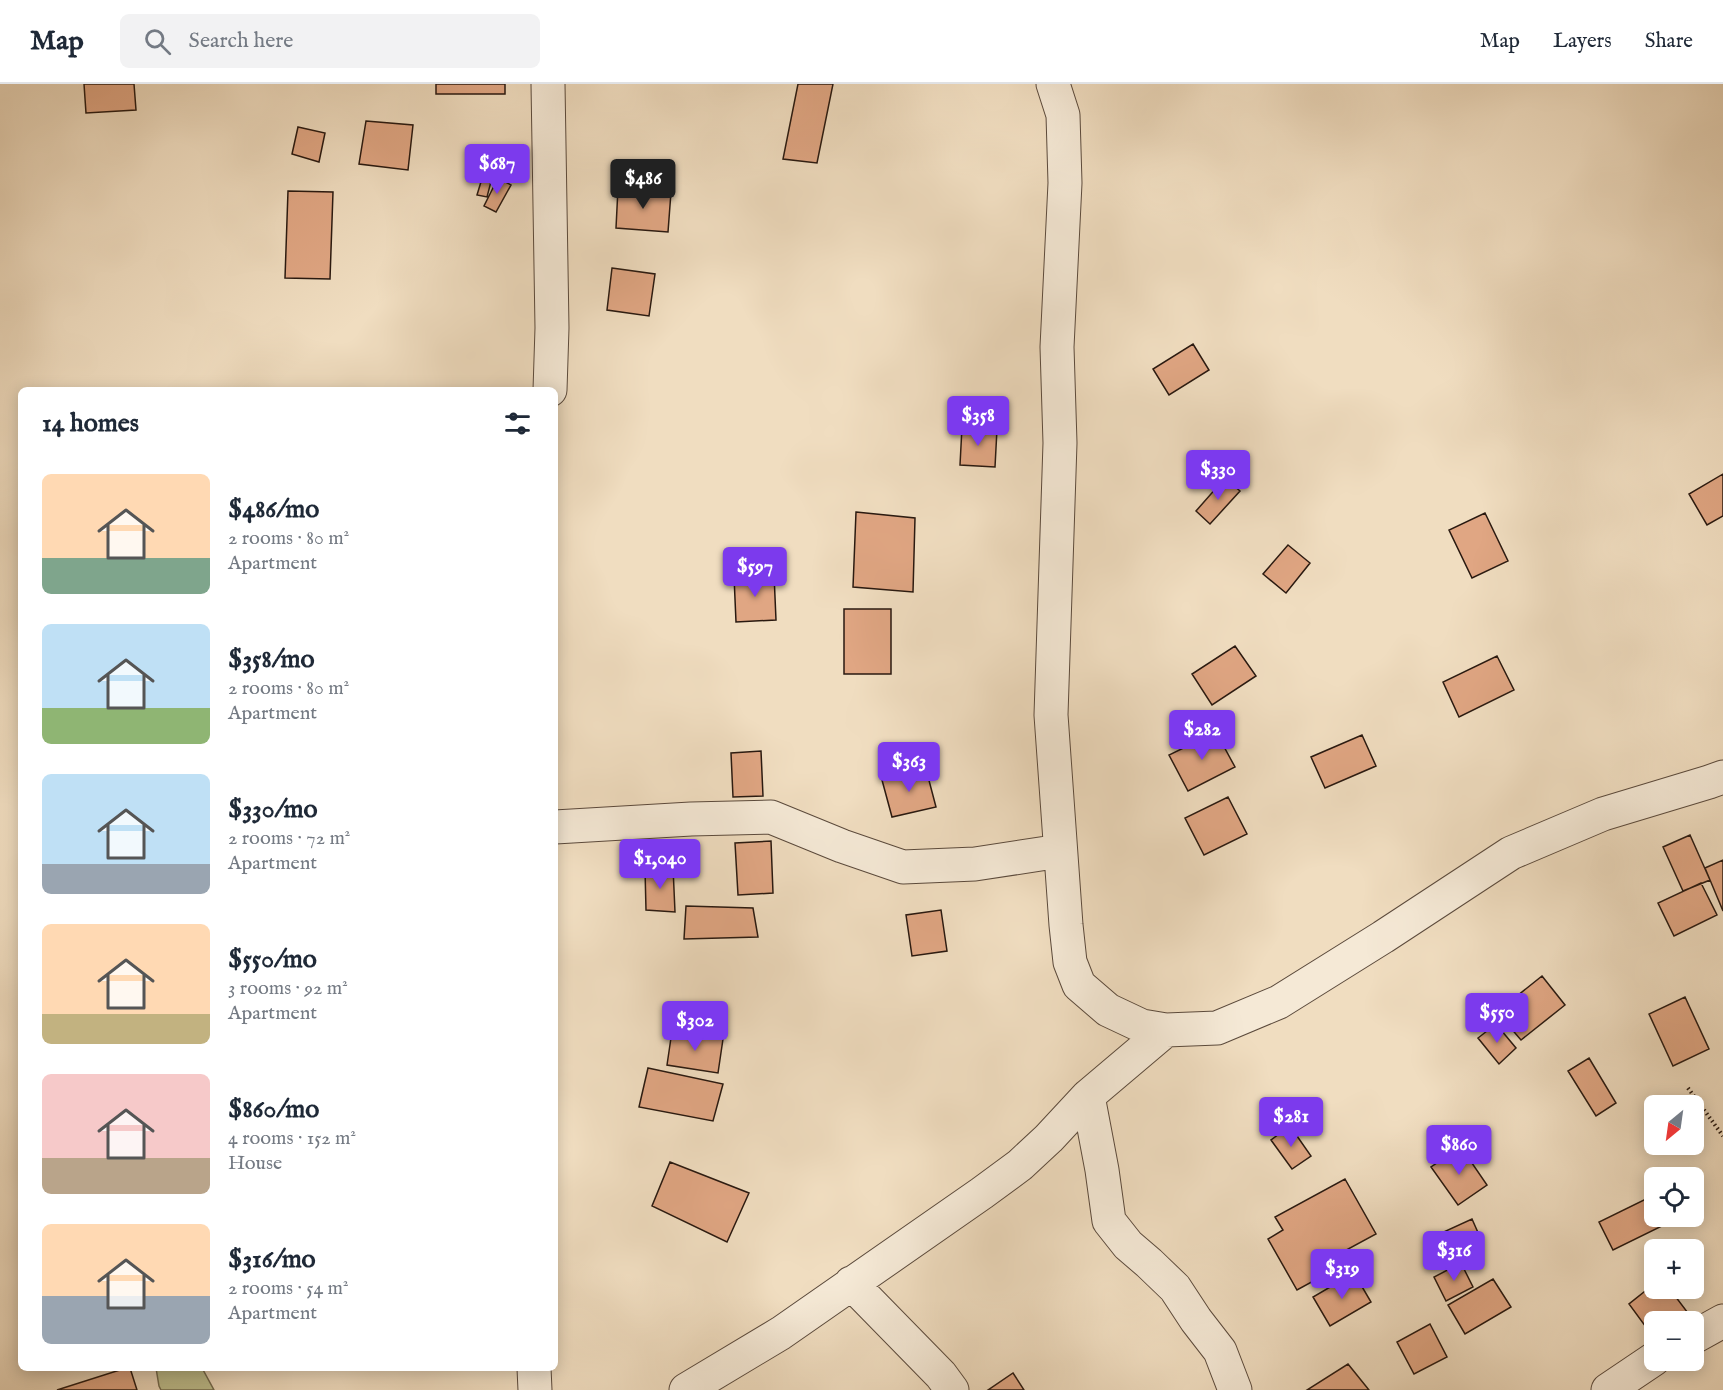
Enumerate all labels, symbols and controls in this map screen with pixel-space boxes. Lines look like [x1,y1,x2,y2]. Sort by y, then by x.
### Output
search box [120,14,540,68]
text: Map [30,24,84,59]
icon: search [141,25,174,58]
text: Search here [189,27,293,55]
text: Map [1480,28,1520,55]
text: Layers [1553,28,1612,55]
text: Share [1645,28,1693,55]
pin: $687 [461,144,533,195]
text: $687 [479,151,515,176]
pin: $486 [607,159,679,210]
text: $486 [624,166,662,191]
pin: $358 [942,396,1014,447]
text: $358 [961,403,995,428]
text: 14 homes [42,407,139,440]
icon: filters [501,407,534,440]
pin: $330 [1182,450,1254,501]
text: $330 [1200,457,1236,482]
text: $486/mo [228,493,319,526]
icon: home [90,498,162,570]
text: 2 rooms · 80 m² [228,526,349,551]
pin: $597 [719,547,791,598]
text: Apartment [228,551,317,576]
text: $597 [737,554,773,579]
text: $358/mo [228,643,315,676]
icon: home [90,648,162,720]
text: 2 rooms · 80 m² [228,676,349,701]
text: Apartment [228,701,317,726]
pin: $282 [1166,710,1238,761]
text: $282 [1183,717,1221,742]
pin: $363 [873,742,945,793]
text: $363 [892,749,926,774]
text: $330/mo [228,793,317,826]
icon: home [90,798,162,870]
text: 2 rooms · 72 m² [228,826,350,851]
pin: $1,040 [611,839,709,890]
text: $1,040 [633,846,687,871]
text: Apartment [228,851,317,876]
text: $550/mo [228,943,317,976]
icon: home [90,948,162,1020]
text: 3 rooms · 92 m² [228,976,348,1001]
pin: $550 [1461,993,1533,1044]
text: $550 [1479,1000,1515,1025]
text: Apartment [228,1001,317,1026]
pin: $302 [659,1001,731,1052]
text: $302 [676,1008,714,1033]
text: $860/mo [228,1093,319,1126]
north arrow [1644,1095,1704,1155]
map controls [1644,1095,1704,1371]
pin: $281 [1255,1097,1327,1148]
icon: home [90,1098,162,1170]
text: $281 [1273,1104,1309,1129]
pin: $860 [1423,1125,1495,1176]
text: 4 rooms · 152 m² [228,1126,356,1151]
text: $860 [1440,1132,1478,1157]
text: House [228,1151,282,1176]
button: locate [1644,1167,1704,1227]
pin: $316 [1418,1231,1490,1282]
text: $316 [1437,1238,1471,1263]
button: + [1644,1239,1704,1299]
text: $316/mo [228,1243,316,1276]
icon: home [90,1248,162,1320]
pin: $319 [1306,1249,1378,1300]
text: $319 [1325,1256,1359,1281]
text: 2 rooms · 54 m² [228,1276,349,1301]
text: Apartment [228,1301,317,1326]
button: − [1644,1311,1704,1371]

